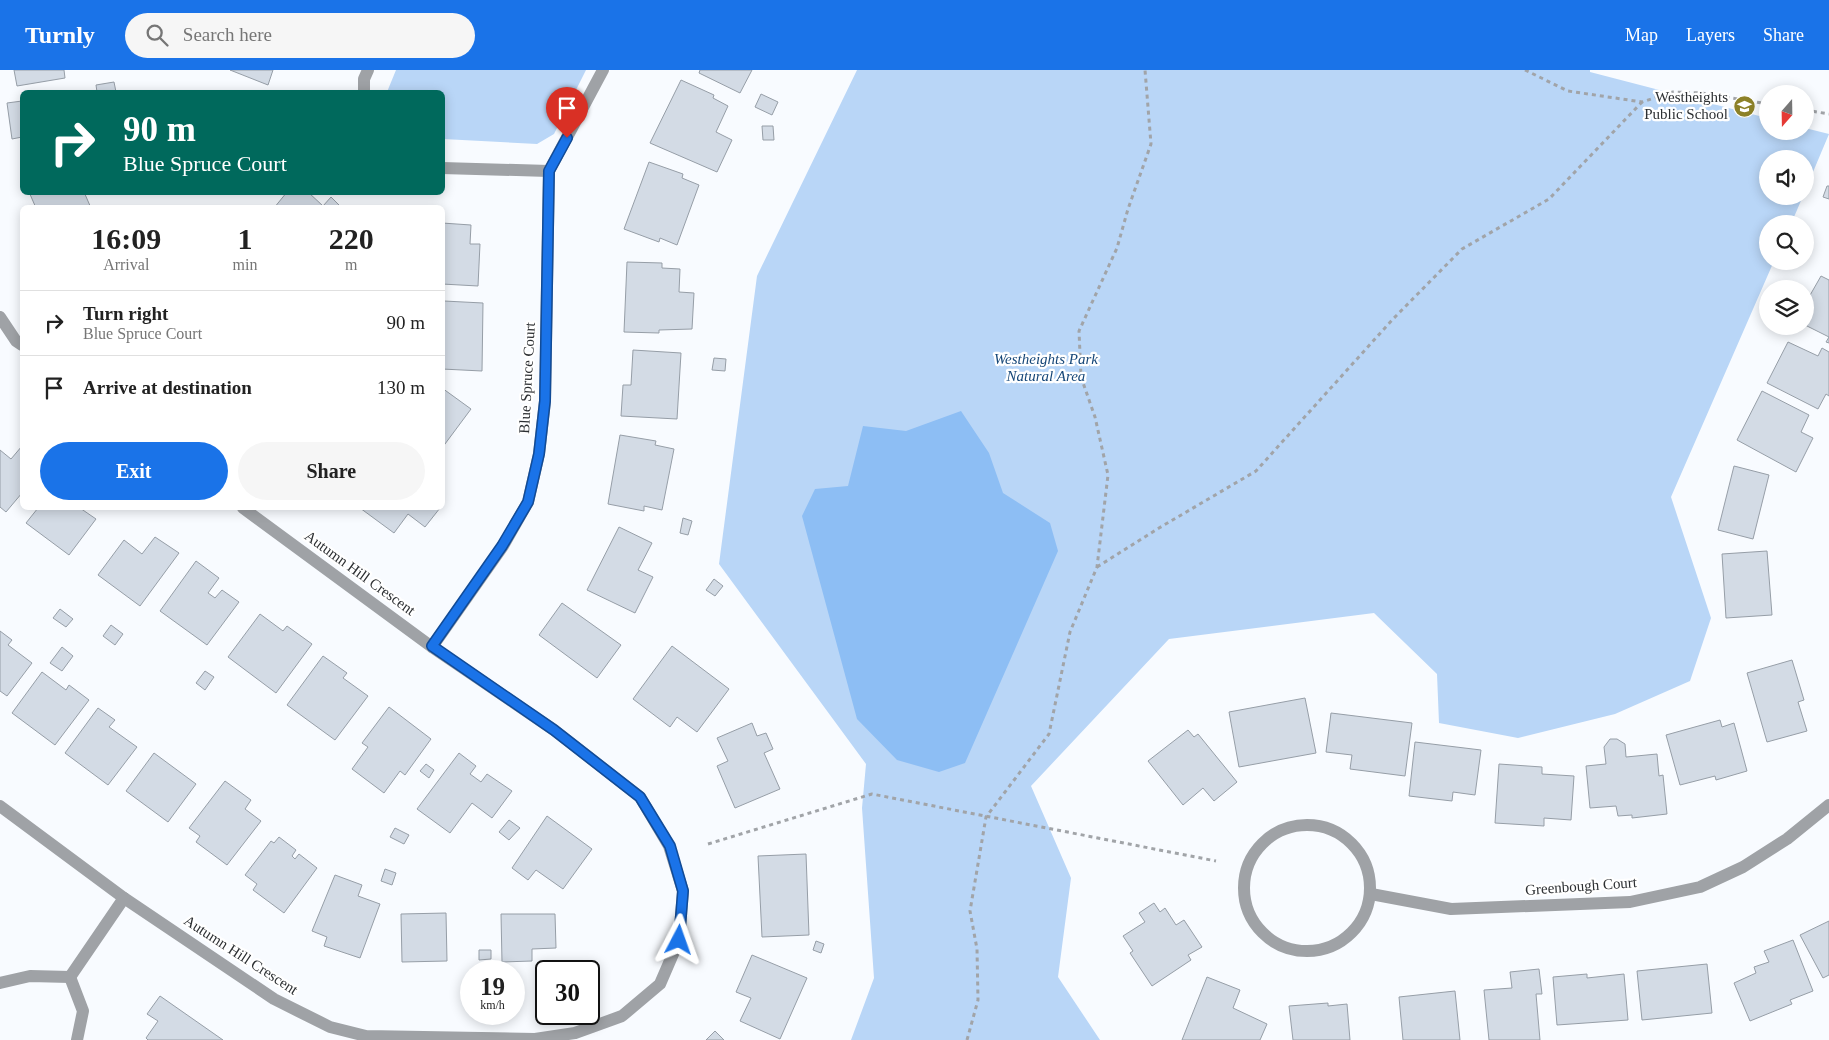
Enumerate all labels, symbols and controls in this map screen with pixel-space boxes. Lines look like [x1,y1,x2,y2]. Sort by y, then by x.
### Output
search box [125,13,475,58]
icon: search [143,21,171,49]
text: Turnly [25,22,95,48]
text: Search here [183,24,272,45]
text: Map [1625,25,1658,45]
text: Layers [1686,25,1735,45]
text: Share [1763,25,1804,45]
north arrow [1759,85,1814,140]
map controls [1759,85,1814,335]
pin [546,87,588,138]
place label: Westheights Public School [1644,89,1728,122]
icon: arrive [553,94,581,122]
school or university icon: Westheights Public School [1732,94,1756,118]
icon: right [40,110,105,175]
text: 90 m [123,110,196,149]
button: sound [1759,150,1814,205]
text: Blue Spruce Court [123,151,287,176]
button: search [1759,215,1814,270]
text: 16:09 [91,222,161,255]
text: 1 [237,222,252,255]
text: 220 [329,222,374,255]
text: Arrival [103,256,149,273]
text: min [233,256,257,273]
text: m [345,256,357,273]
button: layers [1759,280,1814,335]
text: Turn right [83,303,168,324]
icon: right [40,309,68,337]
text: 90 m [386,312,425,333]
street label: Blue Spruce Court [516,321,538,434]
text: Blue Spruce Court [83,325,202,342]
park label: Westheights Park Natural Area [994,351,1098,384]
icon: arrive [40,374,68,402]
text: Arrive at destination [83,377,252,398]
text: 130 m [377,377,425,398]
button: Exit [40,442,228,500]
button: Share [238,442,425,500]
street label: Autumn Hill Crescent [302,528,419,619]
street label: Greenbough Court [1525,874,1638,898]
street label: Autumn Hill Crescent [181,912,302,998]
position arrow [652,913,704,965]
speed limit sign: 30 [535,960,600,1025]
text: 19 [480,973,505,1000]
text: km/h [480,998,505,1012]

